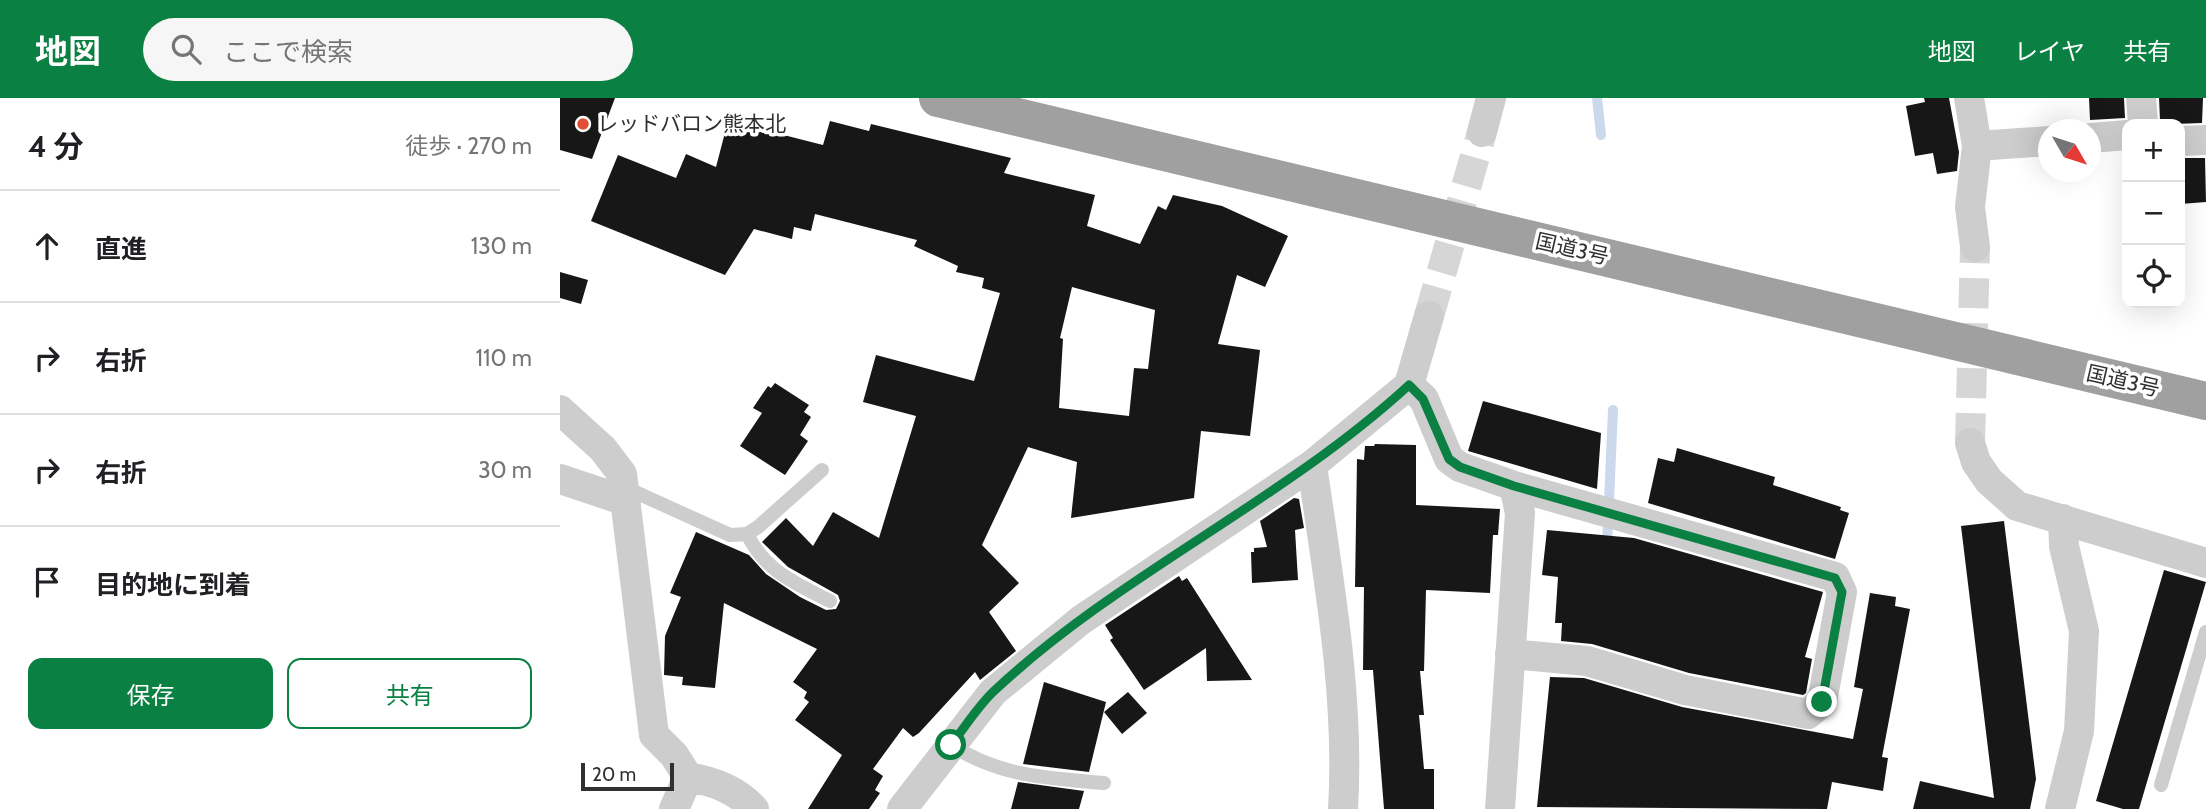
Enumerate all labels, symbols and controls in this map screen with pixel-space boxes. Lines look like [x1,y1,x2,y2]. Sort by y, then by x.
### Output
search box [143,18,633,81]
icon: search [167,30,205,68]
text: 地図 [35,31,101,71]
text: ここで検索 [223,36,353,68]
text: 地図 [1928,37,1976,66]
text: レイヤ [2014,37,2085,66]
text: 共有 [2123,37,2171,66]
place label: レッドバロン熊本北 [597,111,786,136]
marker: レッドバロン熊本北 [575,116,591,132]
north arrow [2038,119,2101,182]
map controls [2122,119,2185,308]
button: + [2122,119,2185,182]
text: 4 分 [28,128,83,165]
text: 徒歩 · 270 m [405,132,532,160]
button: − [2122,182,2185,245]
icon: ahead [28,227,66,265]
street label: 国道3号 [1533,228,1611,269]
text: 130 m [471,232,532,260]
text: 直進 [95,233,147,265]
button: locate [2122,245,2185,308]
icon: right [28,339,66,377]
text: 110 m [476,344,532,372]
text: 右折 [95,345,147,377]
street label: 国道3号 [2084,360,2162,401]
icon: right [28,451,66,489]
text: 30 m [478,456,532,484]
text: 右折 [95,457,147,489]
icon: arrive [28,563,66,601]
text: 目的地に到着 [95,569,251,601]
button: 保存 [28,658,273,729]
button: 共有 [287,658,532,729]
route end [1806,686,1837,717]
route start [935,729,966,760]
scale bar [581,760,674,792]
text: 20 m [592,763,636,786]

